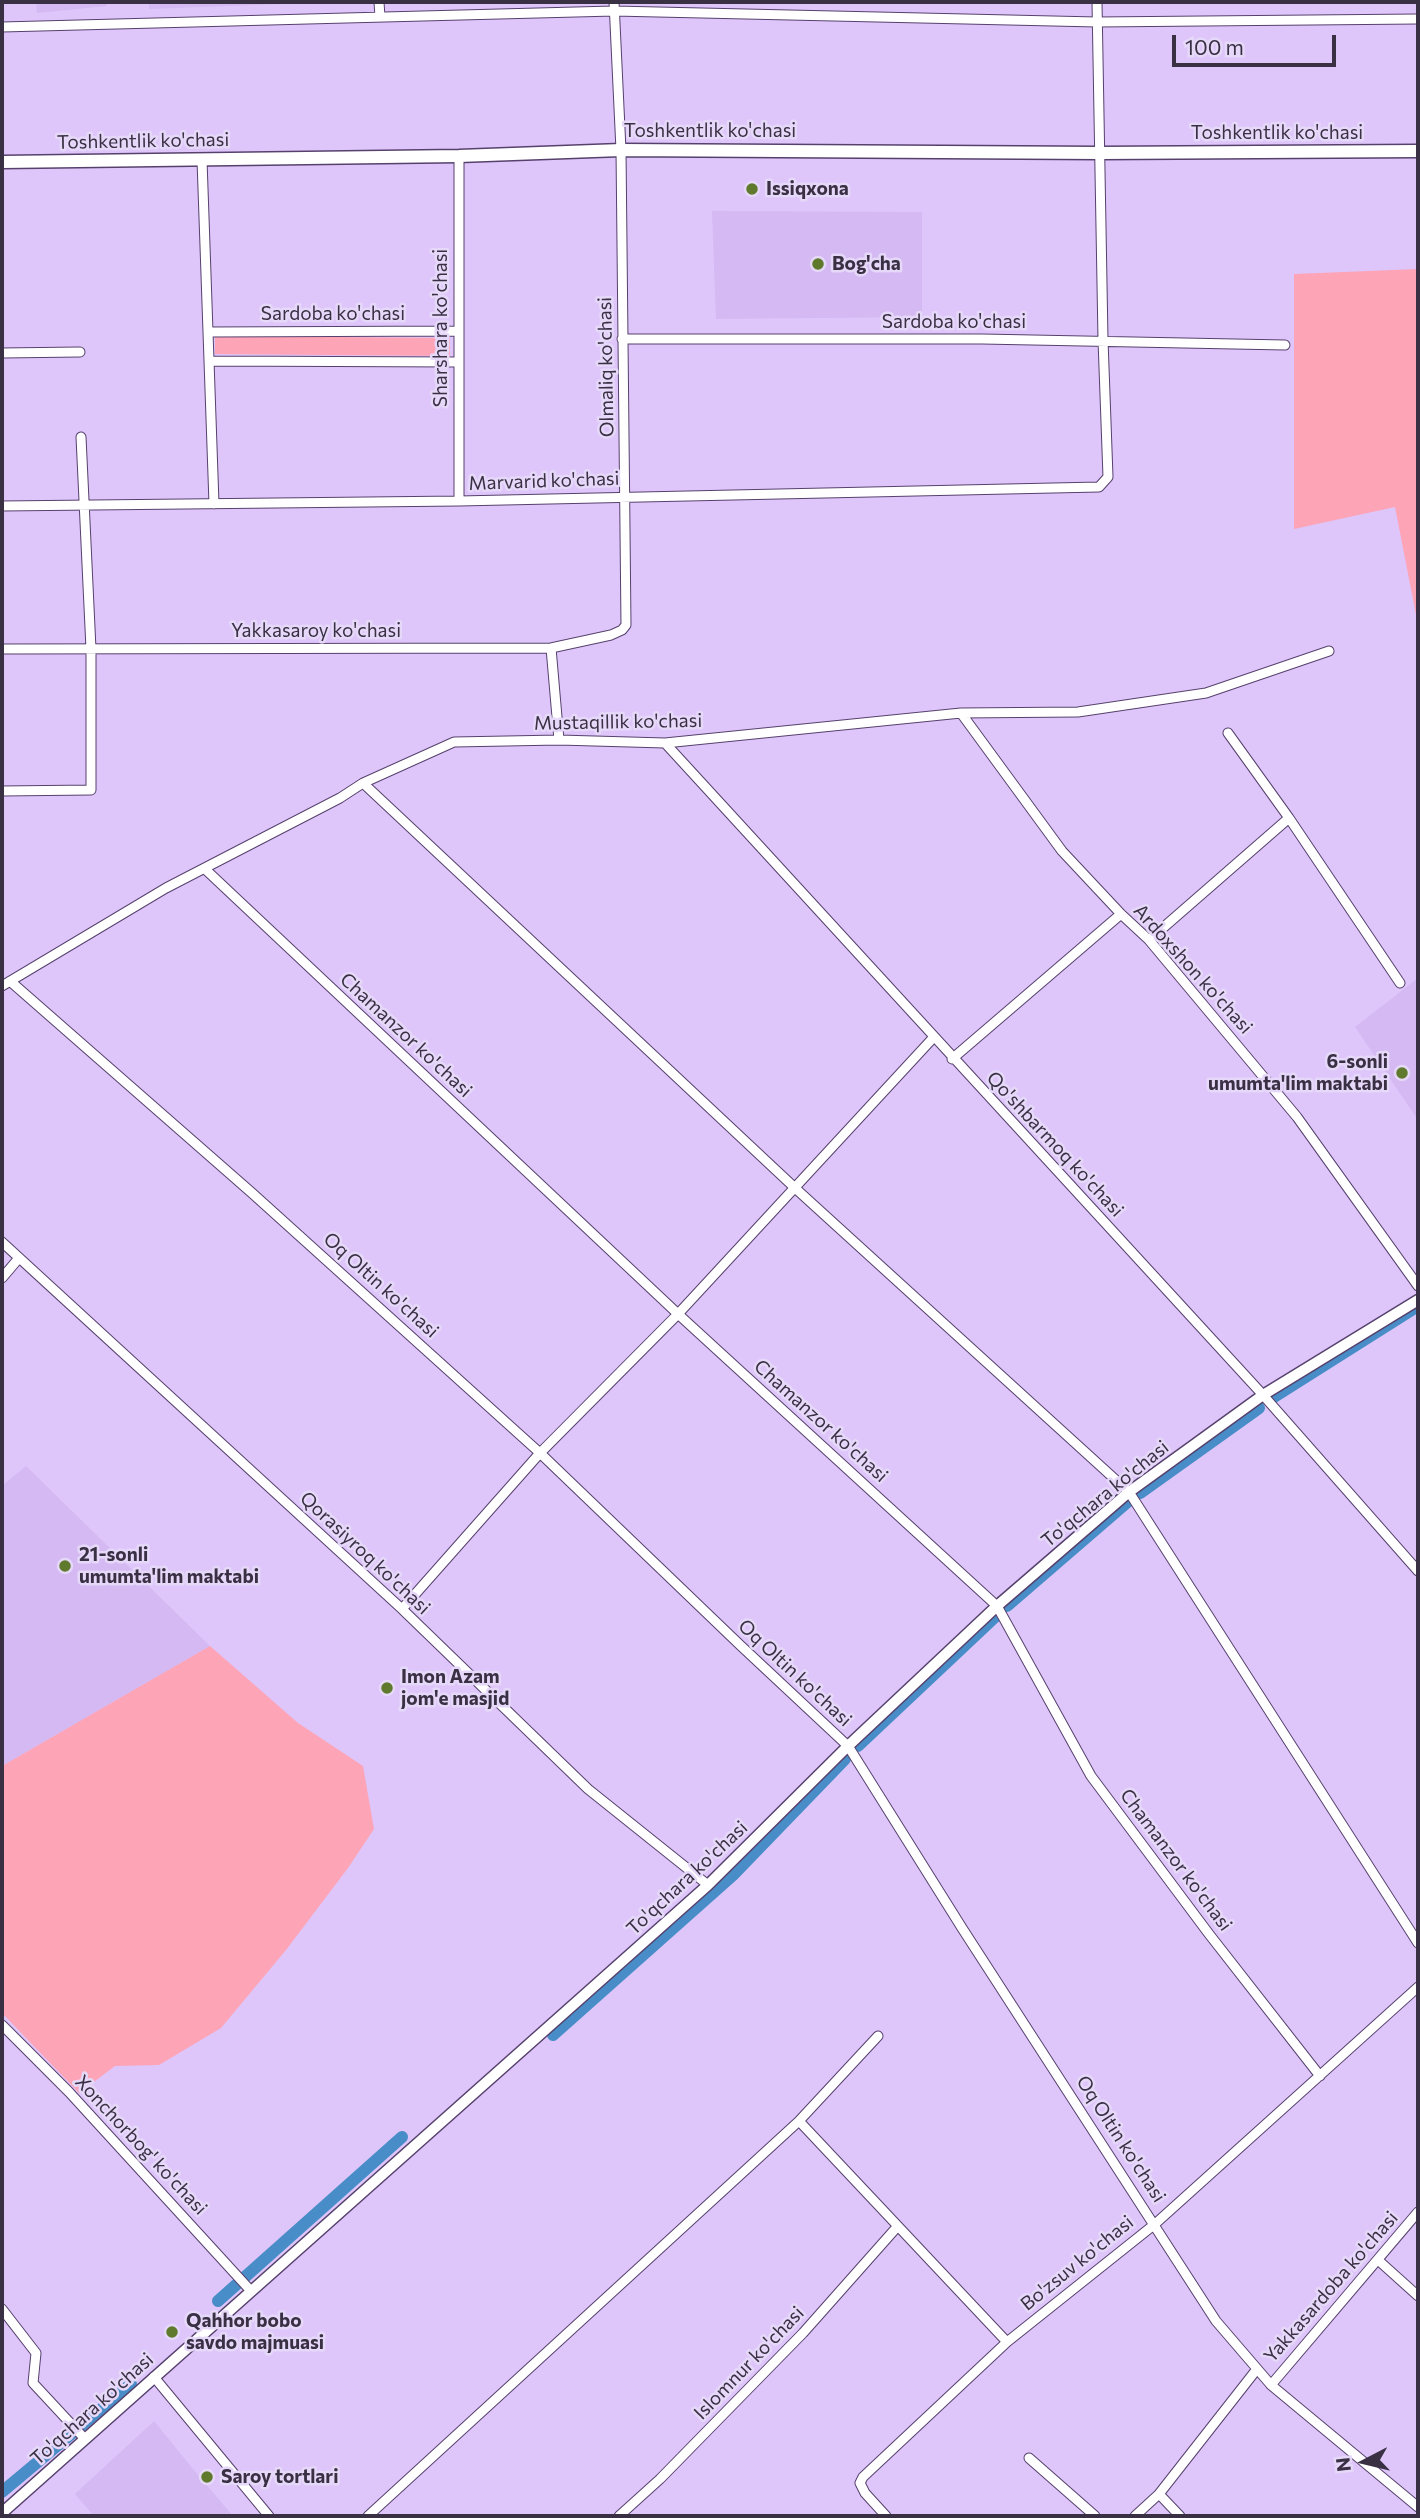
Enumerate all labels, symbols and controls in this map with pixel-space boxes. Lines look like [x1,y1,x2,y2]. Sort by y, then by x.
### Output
scale bar [1175,21,1340,65]
text: 100 m [1185,34,1244,59]
street label: Toshkentlik ko'chasi [624,120,796,142]
street label: Toshkentlik ko'chasi [1191,122,1363,144]
street label: Toshkentlik ko'chasi [57,128,229,154]
place label: Issiqxona [766,178,849,200]
marker: Issiqxona [744,181,760,197]
street label: Sharshara ko'chasi [430,249,452,407]
place label: Bog'cha [832,253,901,275]
marker: Bog'cha [810,256,826,272]
street label: Olmaliq ko'chasi [593,297,619,437]
street label: Sardoba ko'chasi [261,303,405,325]
street label: Sardoba ko'chasi [882,311,1026,333]
street label: Marvarid ko'chasi [468,467,620,495]
street label: Yakkasaroy ko'chasi [231,620,401,642]
street label: Mustaqillik ko'chasi [534,709,702,735]
street label: Ardoxshon ko'chasi [1129,899,1257,1039]
street label: Chamanzor ko'chasi [335,968,477,1102]
place label: 6-sonli umumta'lim maktabi [1208,1051,1388,1095]
marker: 6-sonli umumta'lim maktabi [1394,1065,1410,1081]
street label: Qo'shbarmoq ko'chasi [982,1067,1128,1221]
street label: Oq Oltin ko'chasi [319,1227,443,1343]
street label: Chamanzor ko'chasi [749,1355,893,1487]
street label: To'qchara ko'chasi [1037,1436,1173,1552]
street label: Qorasiyroq ko'chasi [295,1487,435,1619]
place label: 21-sonli umumta'lim maktabi [79,1544,259,1588]
marker: 21-sonli umumta'lim maktabi [57,1558,73,1574]
street label: Oq Oltin ko'chasi [734,1615,856,1731]
place label: Imon Azam jom'e masjid [401,1666,509,1710]
marker: Imon Azam jom'e masjid [379,1680,395,1696]
street label: Chamanzor ko'chasi [1115,1784,1237,1936]
street label: To'qchara ko'chasi [622,1816,752,1940]
street label: Xonchorbog' ko'chasi [70,2070,212,2220]
street label: Oq Oltin ko'chasi [1072,2071,1170,2207]
street label: Yakkasardoba ko'chasi [1259,2207,1403,2367]
street label: Bo'zsuv ko'chasi [1016,2211,1138,2315]
street label: Islomnur ko'chasi [689,2302,809,2424]
place label: Qahhor bobo savdo majmuasi [186,2310,324,2354]
marker: Qahhor bobo savdo majmuasi [164,2324,180,2340]
street label: To'qchara ko'chasi [26,2348,158,2470]
north arrow [1329,2427,1399,2497]
text: N [1330,2456,1355,2473]
place label: Saroy tortlari [221,2466,338,2488]
marker: Saroy tortlari [199,2469,215,2485]

